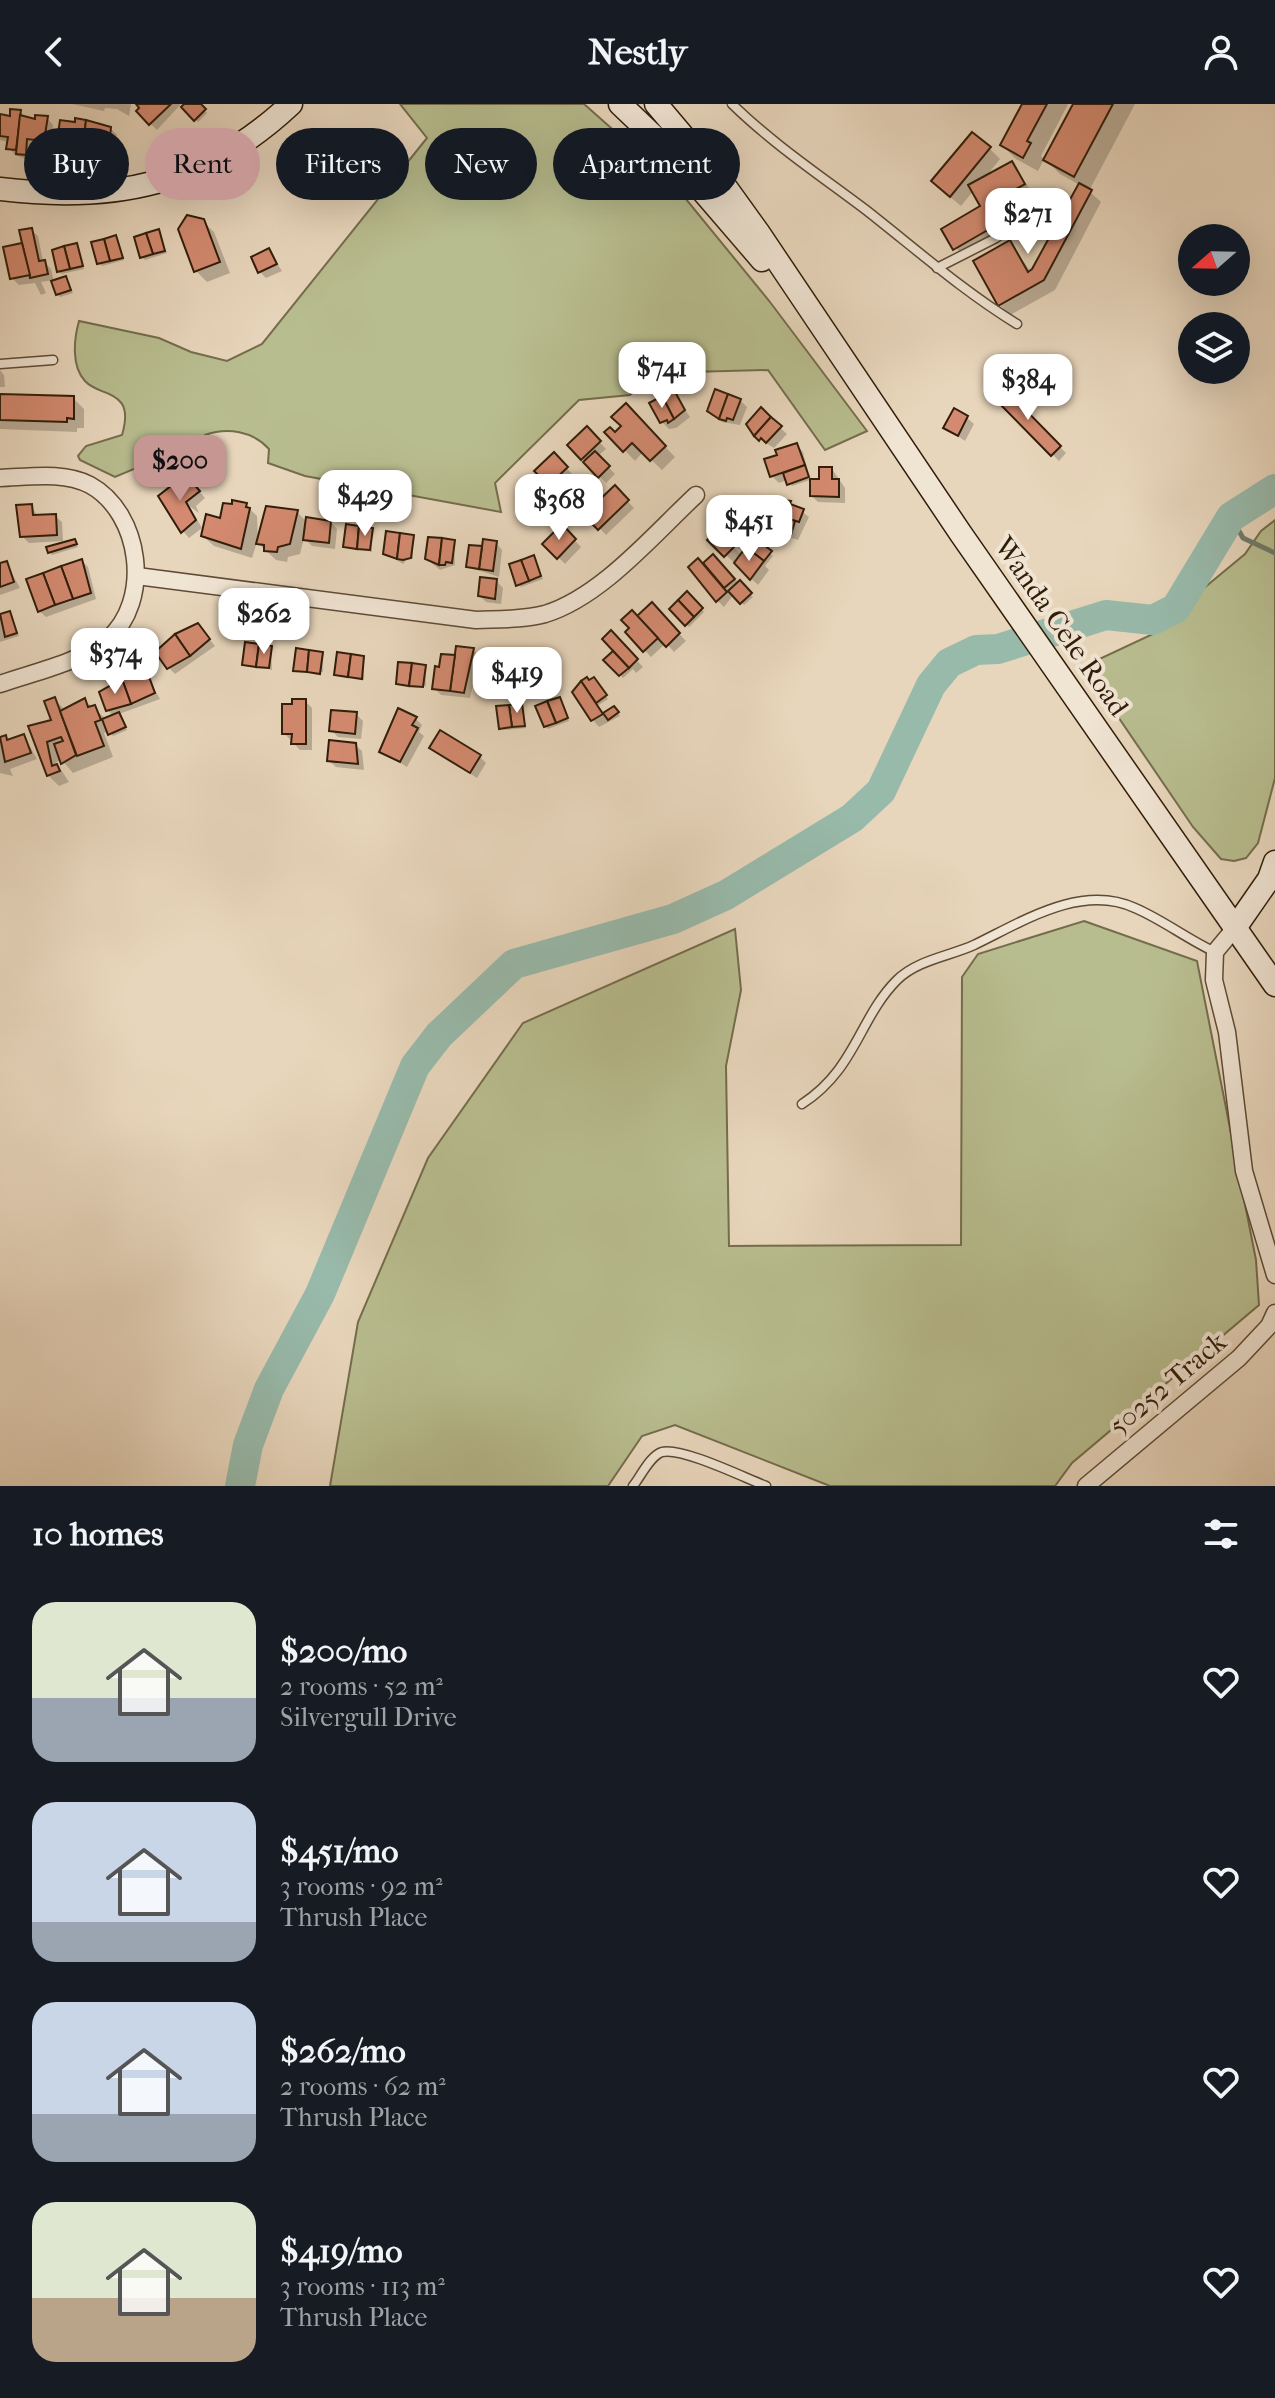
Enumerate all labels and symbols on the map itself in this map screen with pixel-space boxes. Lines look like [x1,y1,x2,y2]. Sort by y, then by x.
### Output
pin: $271 [981,188,1075,256]
north arrow [1178,224,1250,296]
pin: $741 [615,342,709,410]
pin: $384 [981,354,1075,422]
pin: $200 [133,435,227,503]
pin: $429 [318,470,412,538]
pin: $368 [512,474,606,542]
pin: $451 [702,495,796,563]
street label: Wanda Cele Road [987,530,1136,723]
pin: $262 [217,588,311,656]
pin: $374 [68,628,162,696]
pin: $419 [470,647,564,715]
street label: 50252 Track [1102,1324,1233,1442]

